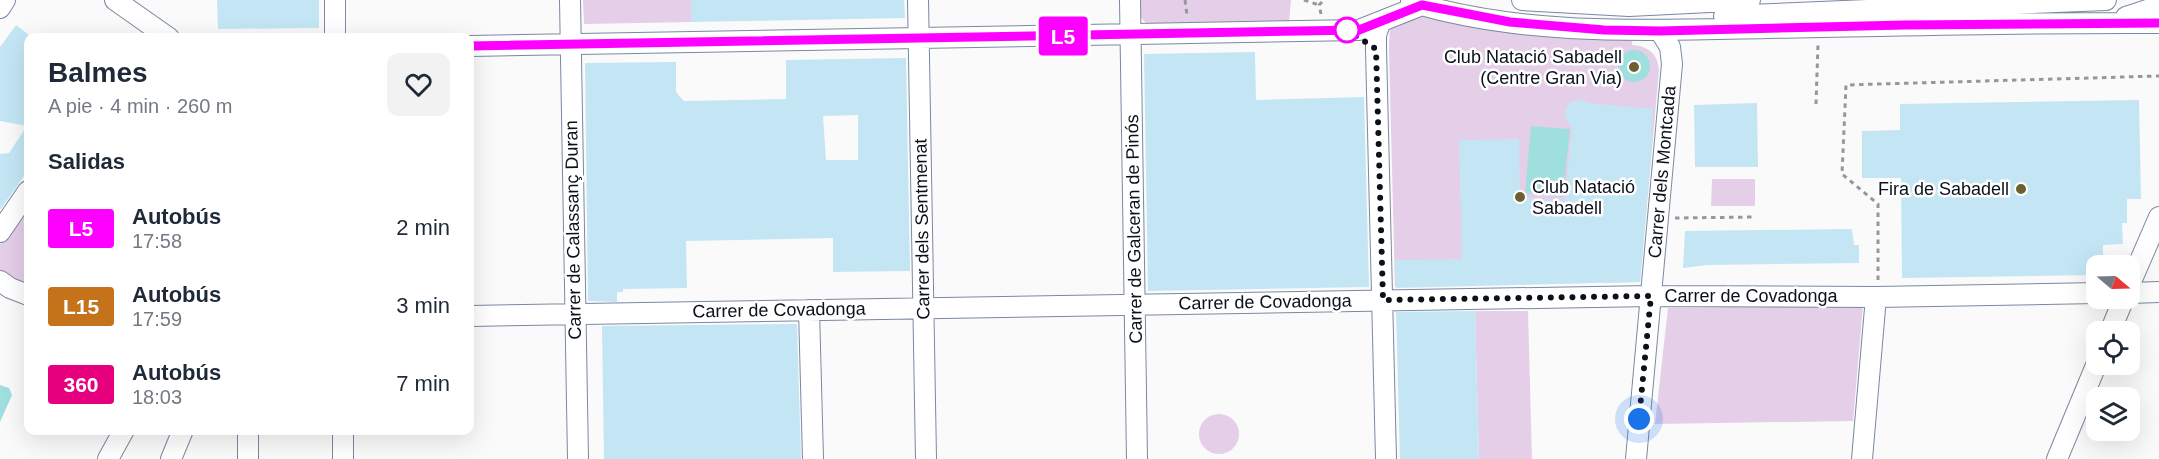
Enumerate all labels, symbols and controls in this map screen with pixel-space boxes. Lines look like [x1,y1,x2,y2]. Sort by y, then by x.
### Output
line badge: L5 [1036,16,1090,56]
unlabelled marker [1334,17,1360,43]
text: L5 [1051,25,1075,48]
place label: Club Natació Sabadell (Centre Gran Via) [1444,47,1622,88]
button: heart [387,53,450,116]
text: Balmes [48,57,148,88]
marker: Club Natació Sabadell (Centre Gran Via) [1627,60,1641,74]
street label: Carrer dels Montcada [1644,84,1680,259]
text: A pie · 4 min · 260 m [48,95,233,117]
street label: Carrer de Galceran de Pinós [1122,114,1146,344]
street label: Carrer de Calassanç Duran [561,120,585,340]
street label: Carrer dels Sentmenat [910,138,934,320]
text: Salidas [48,149,125,174]
place label: Club Natació Sabadell [1532,177,1635,218]
place label: Fira de Sabadell [1878,179,2009,199]
marker: Fira de Sabadell [2014,182,2028,196]
marker: Club Natació Sabadell [1513,190,1527,204]
text: Autobús [132,204,221,229]
text: 2 min [396,215,450,240]
text: L5 [69,217,93,240]
text: 17:58 [132,230,182,252]
north arrow [2086,255,2140,309]
map controls [2086,255,2140,441]
text: Autobús [132,282,221,307]
street label: Carrer de Covadonga [1664,286,1839,306]
street label: Carrer de Covadonga [1178,290,1353,314]
text: 3 min [396,293,450,318]
text: L15 [63,295,99,318]
street label: Carrer de Covadonga [692,298,867,322]
text: 17:59 [132,308,182,330]
button: locate [2086,321,2140,375]
text: Autobús [132,360,221,385]
text: 7 min [396,371,450,396]
text: 360 [63,373,99,396]
text: 18:03 [132,386,182,408]
button: layers [2086,387,2140,441]
your location [1624,404,1654,434]

